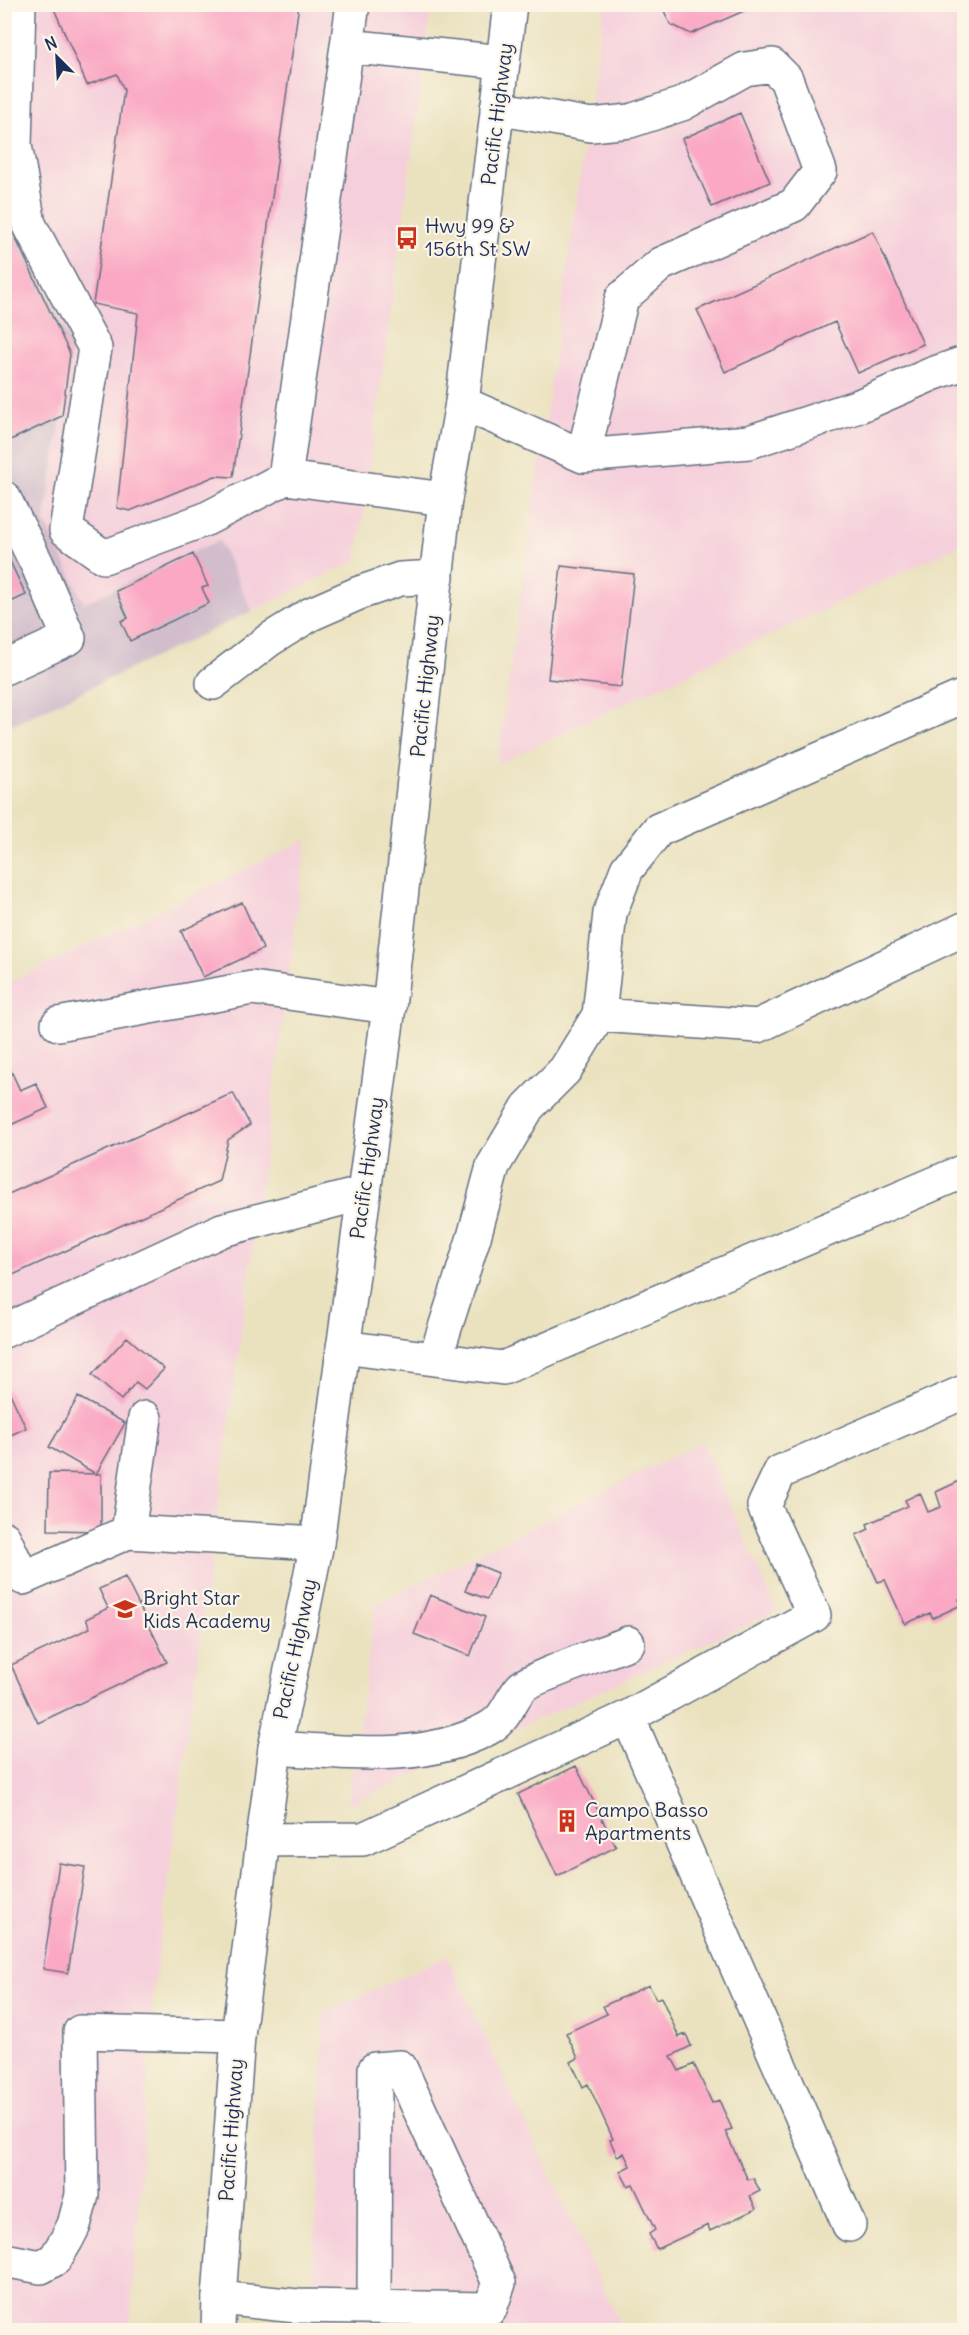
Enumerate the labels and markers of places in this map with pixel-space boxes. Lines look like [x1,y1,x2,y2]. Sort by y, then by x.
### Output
place label: Hwy 99 & 156th St SW [425,213,531,261]
bus stop icon: Hwy 99 & 156th St SW [394,225,420,251]
place label: Bright Star Kids Academy [143,1585,271,1633]
school or university icon: Bright Star Kids Academy [112,1596,138,1622]
place label: Campo Basso Apartments [585,1797,708,1845]
building icon: Campo Basso Apartments [554,1808,580,1834]

